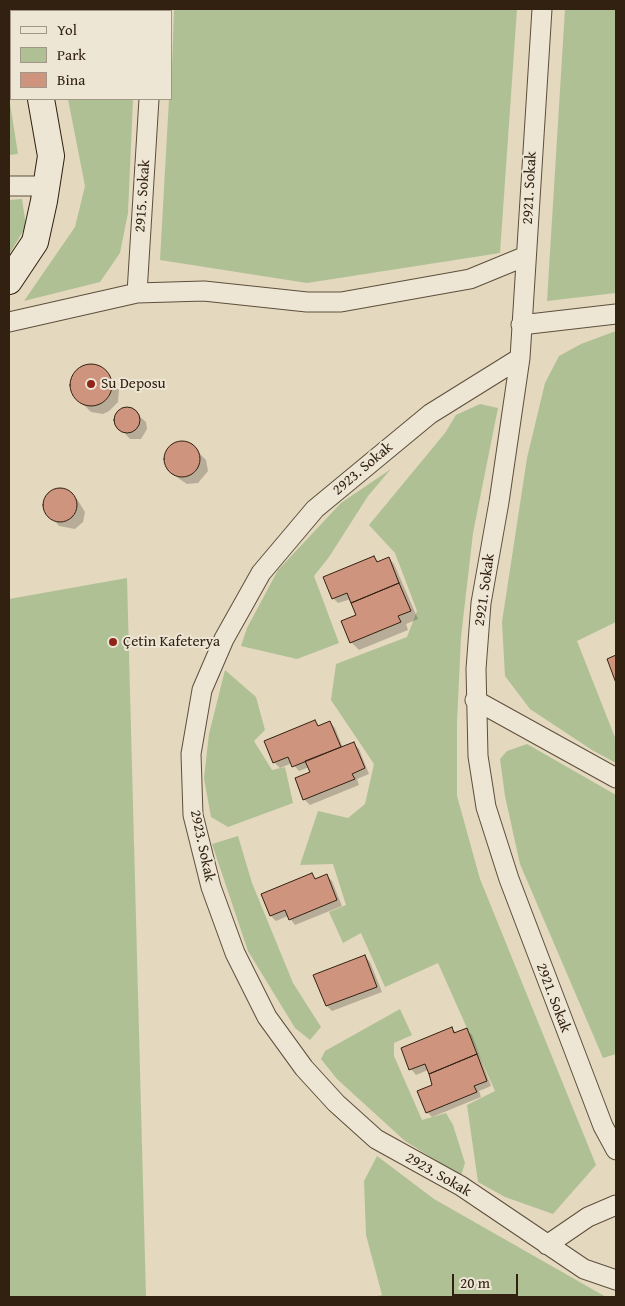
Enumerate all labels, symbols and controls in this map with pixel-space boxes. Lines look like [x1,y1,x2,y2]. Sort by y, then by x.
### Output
legend [10,10,172,100]
text: Yol [57,19,77,40]
text: Park [57,44,86,65]
text: Bina [57,69,85,90]
street label: 2921. Sokak [519,151,541,225]
street label: 2915. Sokak [131,159,155,233]
place label: Su Deposu [101,375,166,393]
marker: Su Deposu [85,378,97,390]
street label: 2923. Sokak [329,439,397,499]
street label: 2921. Sokak [471,553,499,627]
place label: Çetin Kafeterya [123,633,220,651]
marker: Çetin Kafeterya [107,636,119,648]
street label: 2923. Sokak [186,808,218,884]
street label: 2921. Sokak [531,961,575,1035]
street label: 2923. Sokak [402,1149,474,1201]
scale bar [455,1264,521,1296]
text: 20 m [460,1272,490,1293]

